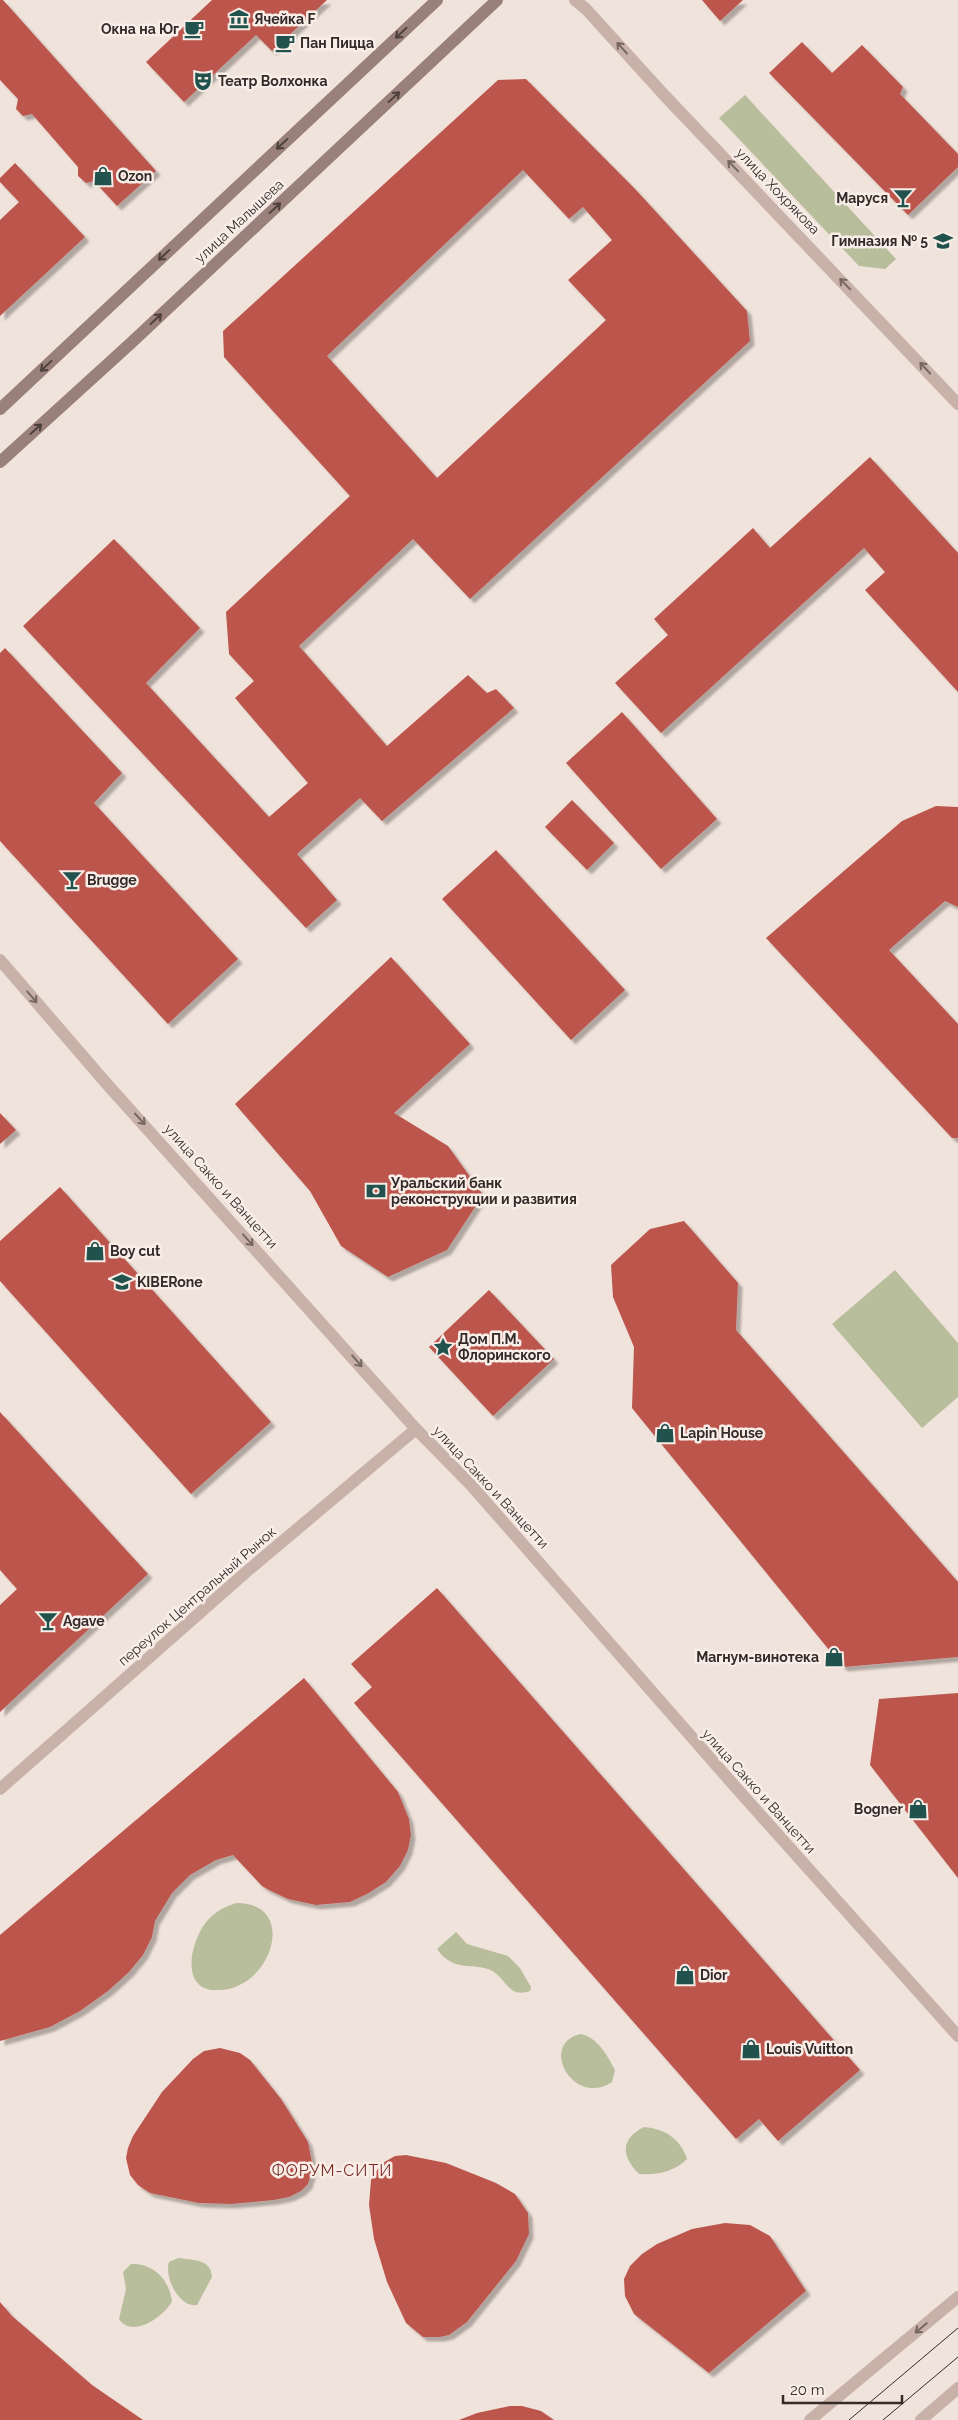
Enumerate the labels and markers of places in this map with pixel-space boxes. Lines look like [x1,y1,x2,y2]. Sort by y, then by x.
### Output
museum icon: Ячейка F [228,8,250,30]
place label: Ячейка F [254,11,315,27]
cafe icon: Окна на Юг [183,18,205,40]
place label: Окна на Юг [101,21,179,37]
cafe icon: Пан Пицца [274,32,296,54]
place label: Пан Пицца [300,35,374,51]
theatre icon: Театр Волхонка [192,70,214,92]
place label: Театр Волхонка [218,73,327,89]
shop icon: Ozon [92,165,114,187]
place label: Ozon [118,168,152,184]
bar icon: Маруся [892,187,914,209]
place label: Маруся [836,190,888,206]
school or university icon: Гимназия № 5 [932,230,954,252]
place label: Гимназия № 5 [831,233,928,249]
bar icon: Brugge [61,869,83,891]
place label: Brugge [87,872,137,888]
place label: Уральский банк реконструкции и развития [390,1175,577,1207]
bank icon: Уральский банк реконструкции и развития [365,1180,387,1202]
shop icon: Boy cut [84,1240,106,1262]
place label: Boy cut [110,1243,161,1259]
school or university icon: KIBERone [111,1271,133,1293]
place label: KIBERone [137,1274,203,1290]
place label: Дом П.М. Флоринского [458,1331,551,1363]
place icon: Дом П.М. Флоринского [432,1336,454,1358]
shop icon: Lapin House [654,1422,676,1444]
place label: Lapin House [680,1425,764,1441]
bar icon: Agave [37,1610,59,1632]
place label: Agave [63,1613,105,1629]
shop icon: Магнум-винотека [823,1646,845,1668]
place label: Магнум-винотека [696,1649,819,1665]
shop icon: Bogner [907,1798,929,1820]
place label: Bogner [854,1801,904,1817]
shop icon: Dior [674,1964,696,1986]
place label: Dior [700,1967,728,1983]
shop icon: Louis Vuitton [740,2038,762,2060]
place label: Louis Vuitton [766,2041,853,2057]

